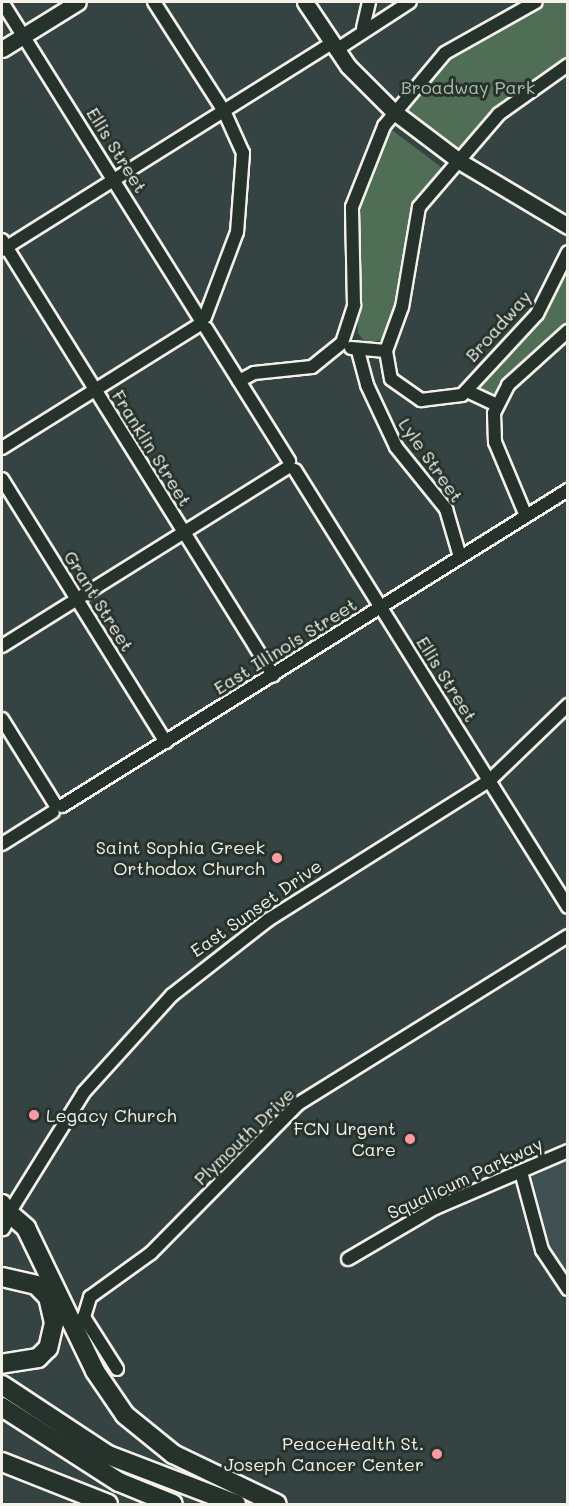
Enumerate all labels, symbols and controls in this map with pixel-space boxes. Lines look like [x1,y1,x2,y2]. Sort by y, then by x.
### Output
park label: Broadway Park [401,76,535,98]
street label: Ellis Street [82,103,152,197]
street label: Broadway [461,286,535,366]
street label: Franklin Street [108,386,196,510]
street label: Lyle Street [394,414,468,506]
street label: Grant Street [59,547,139,655]
street label: East Illinois Street [210,593,360,699]
street label: Ellis Street [412,632,482,726]
place label: Saint Sophia Greek Orthodox Church [96,837,265,880]
marker: Saint Sophia Greek Orthodox Church [270,851,284,865]
street label: East Sunset Drive [186,855,326,961]
street label: Plymouth Drive [189,1083,299,1189]
place label: Legacy Church [46,1104,177,1126]
marker: Legacy Church [27,1108,41,1122]
place label: FCN Urgent Care [294,1118,396,1160]
marker: FCN Urgent Care [401,1130,419,1148]
street label: Squalicum Parkway [384,1133,546,1223]
place label: PeaceHealth St. Joseph Cancer Center [224,1433,424,1476]
marker: PeaceHealth St. Joseph Cancer Center [428,1445,446,1463]

